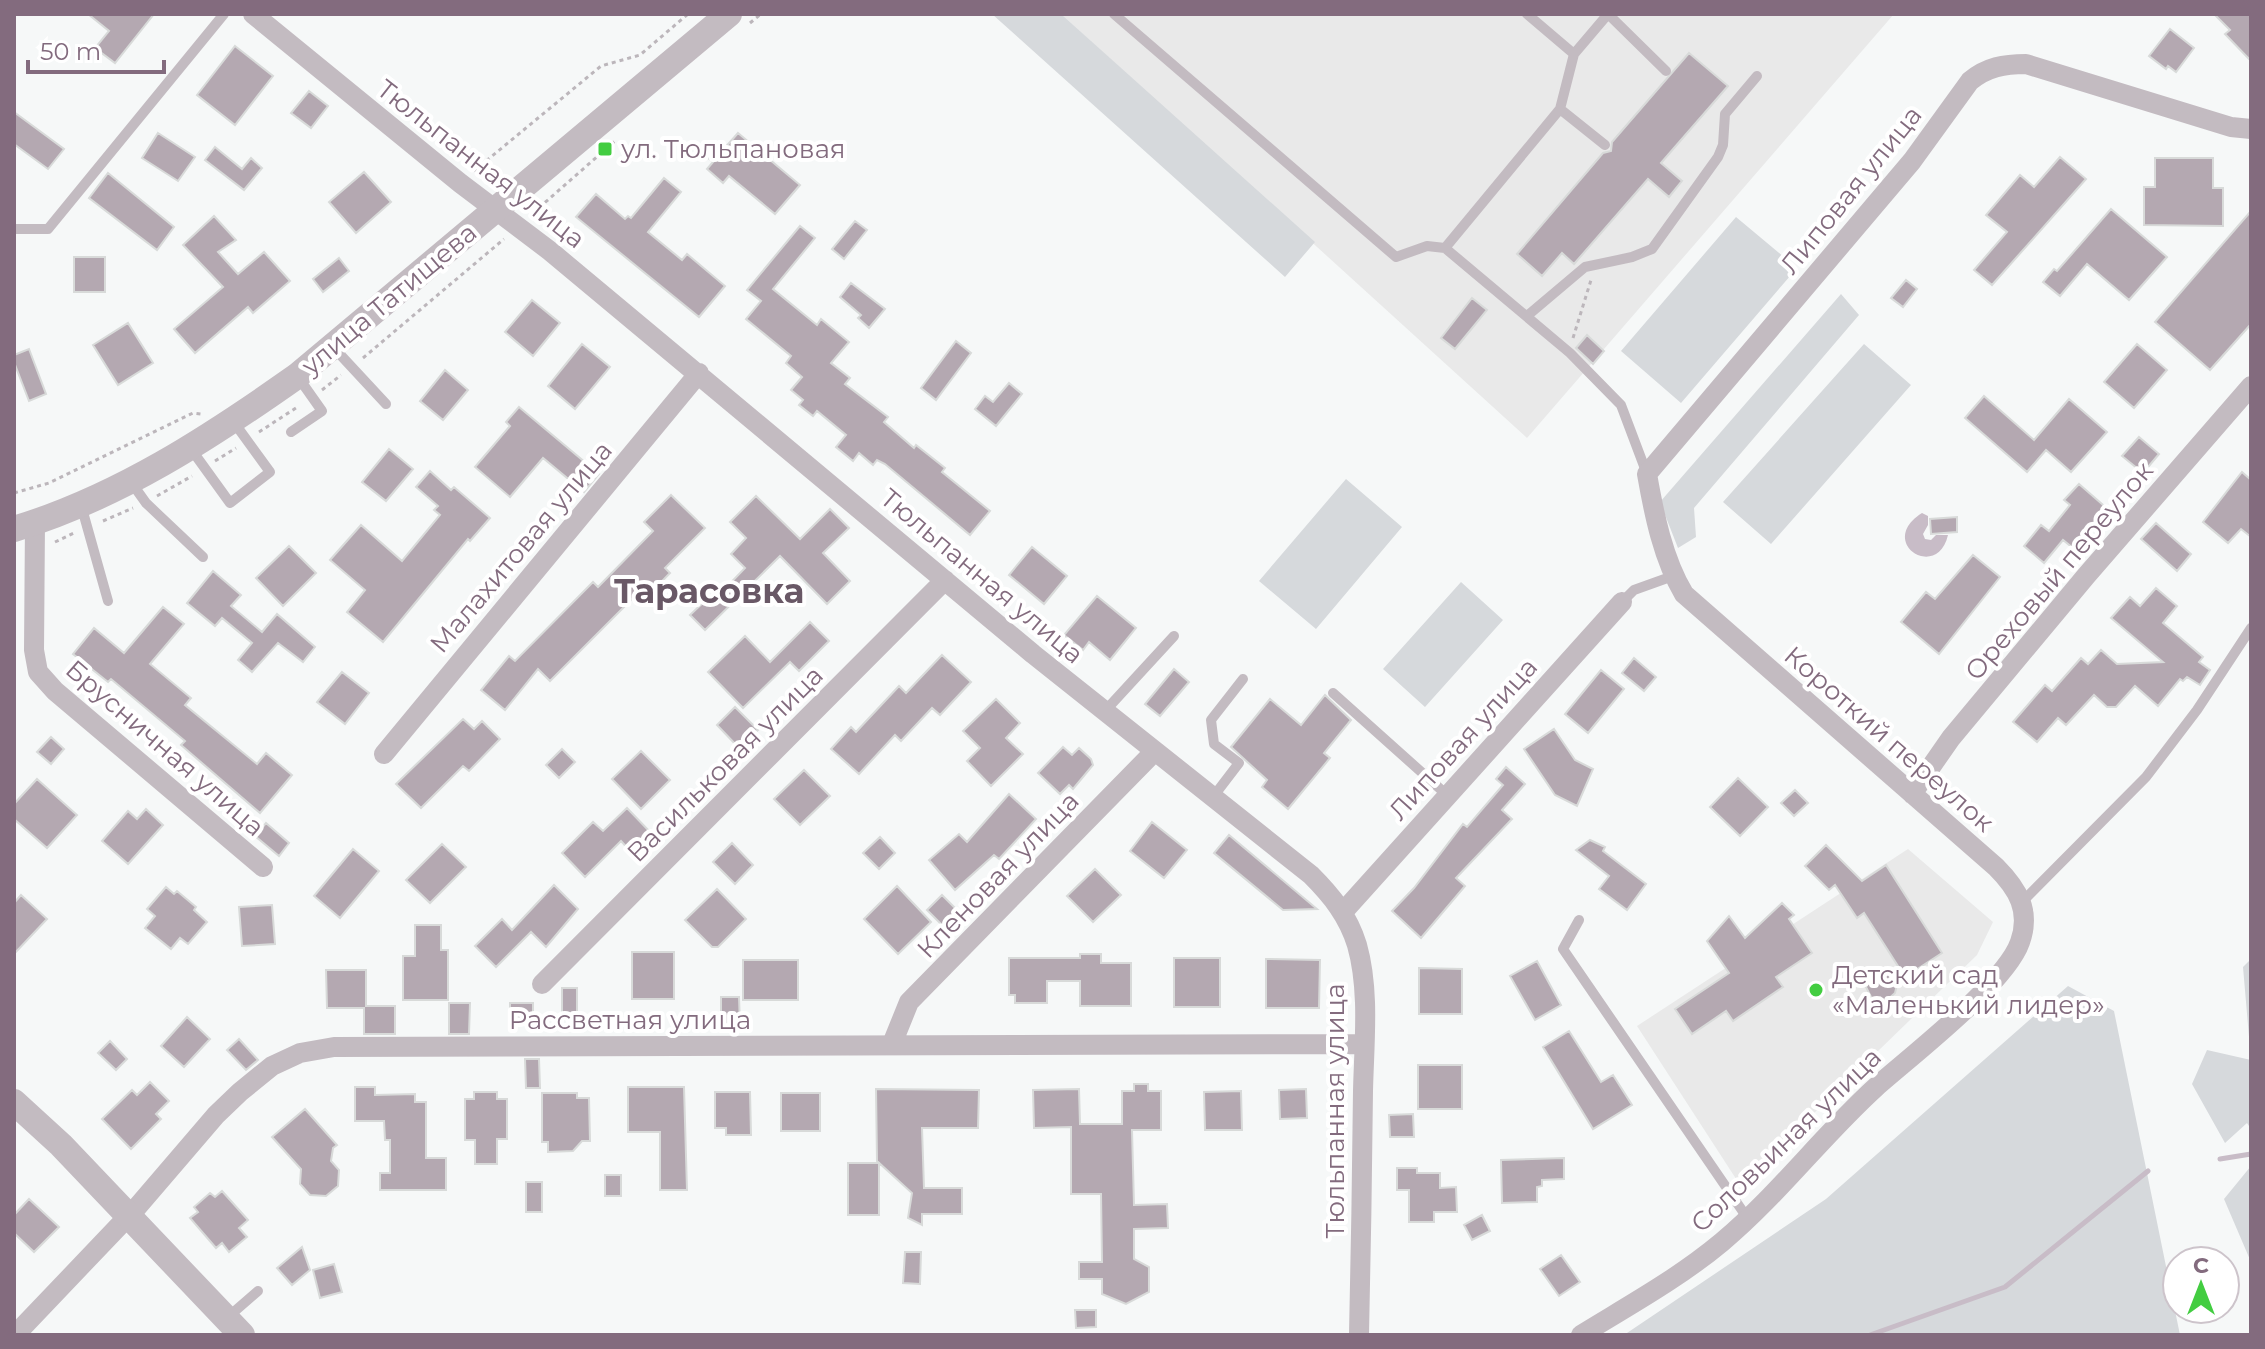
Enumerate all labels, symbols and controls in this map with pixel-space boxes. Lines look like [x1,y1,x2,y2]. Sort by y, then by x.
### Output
scale bar [28,24,164,74]
text: 50 m [40,37,101,66]
street label: Тюльпанная улица [371,73,591,255]
street label: Липовая улица [1773,99,1929,281]
place label: ул. Тюльпановая [620,133,846,165]
marker: ул. Тюльпановая [596,140,614,158]
street label: улица Татищева [294,216,483,382]
street label: Малахитовая улица [423,435,619,659]
street label: Ореховый переулок [1958,455,2160,687]
street label: Тюльпанная улица [874,482,1090,670]
district label: Тарасовка [614,570,804,612]
street label: Короткий переулок [1778,639,2000,839]
street label: Липовая улица [1382,651,1544,827]
street label: Брусничная улица [59,653,271,843]
street label: Васильковая улица [620,659,830,869]
street label: Кленовая улица [910,785,1086,965]
place label: Детский сад «Маленький лидер» [1832,959,2105,1021]
marker: Детский сад «Маленький лидер» [1807,981,1825,999]
street label: Тюльпанная улица [1319,983,1351,1239]
street label: Рассветная улица [509,1004,751,1036]
street label: Соловьиная улица [1684,1041,1888,1239]
north arrow [2161,1245,2241,1325]
text: С [2193,1252,2209,1279]

